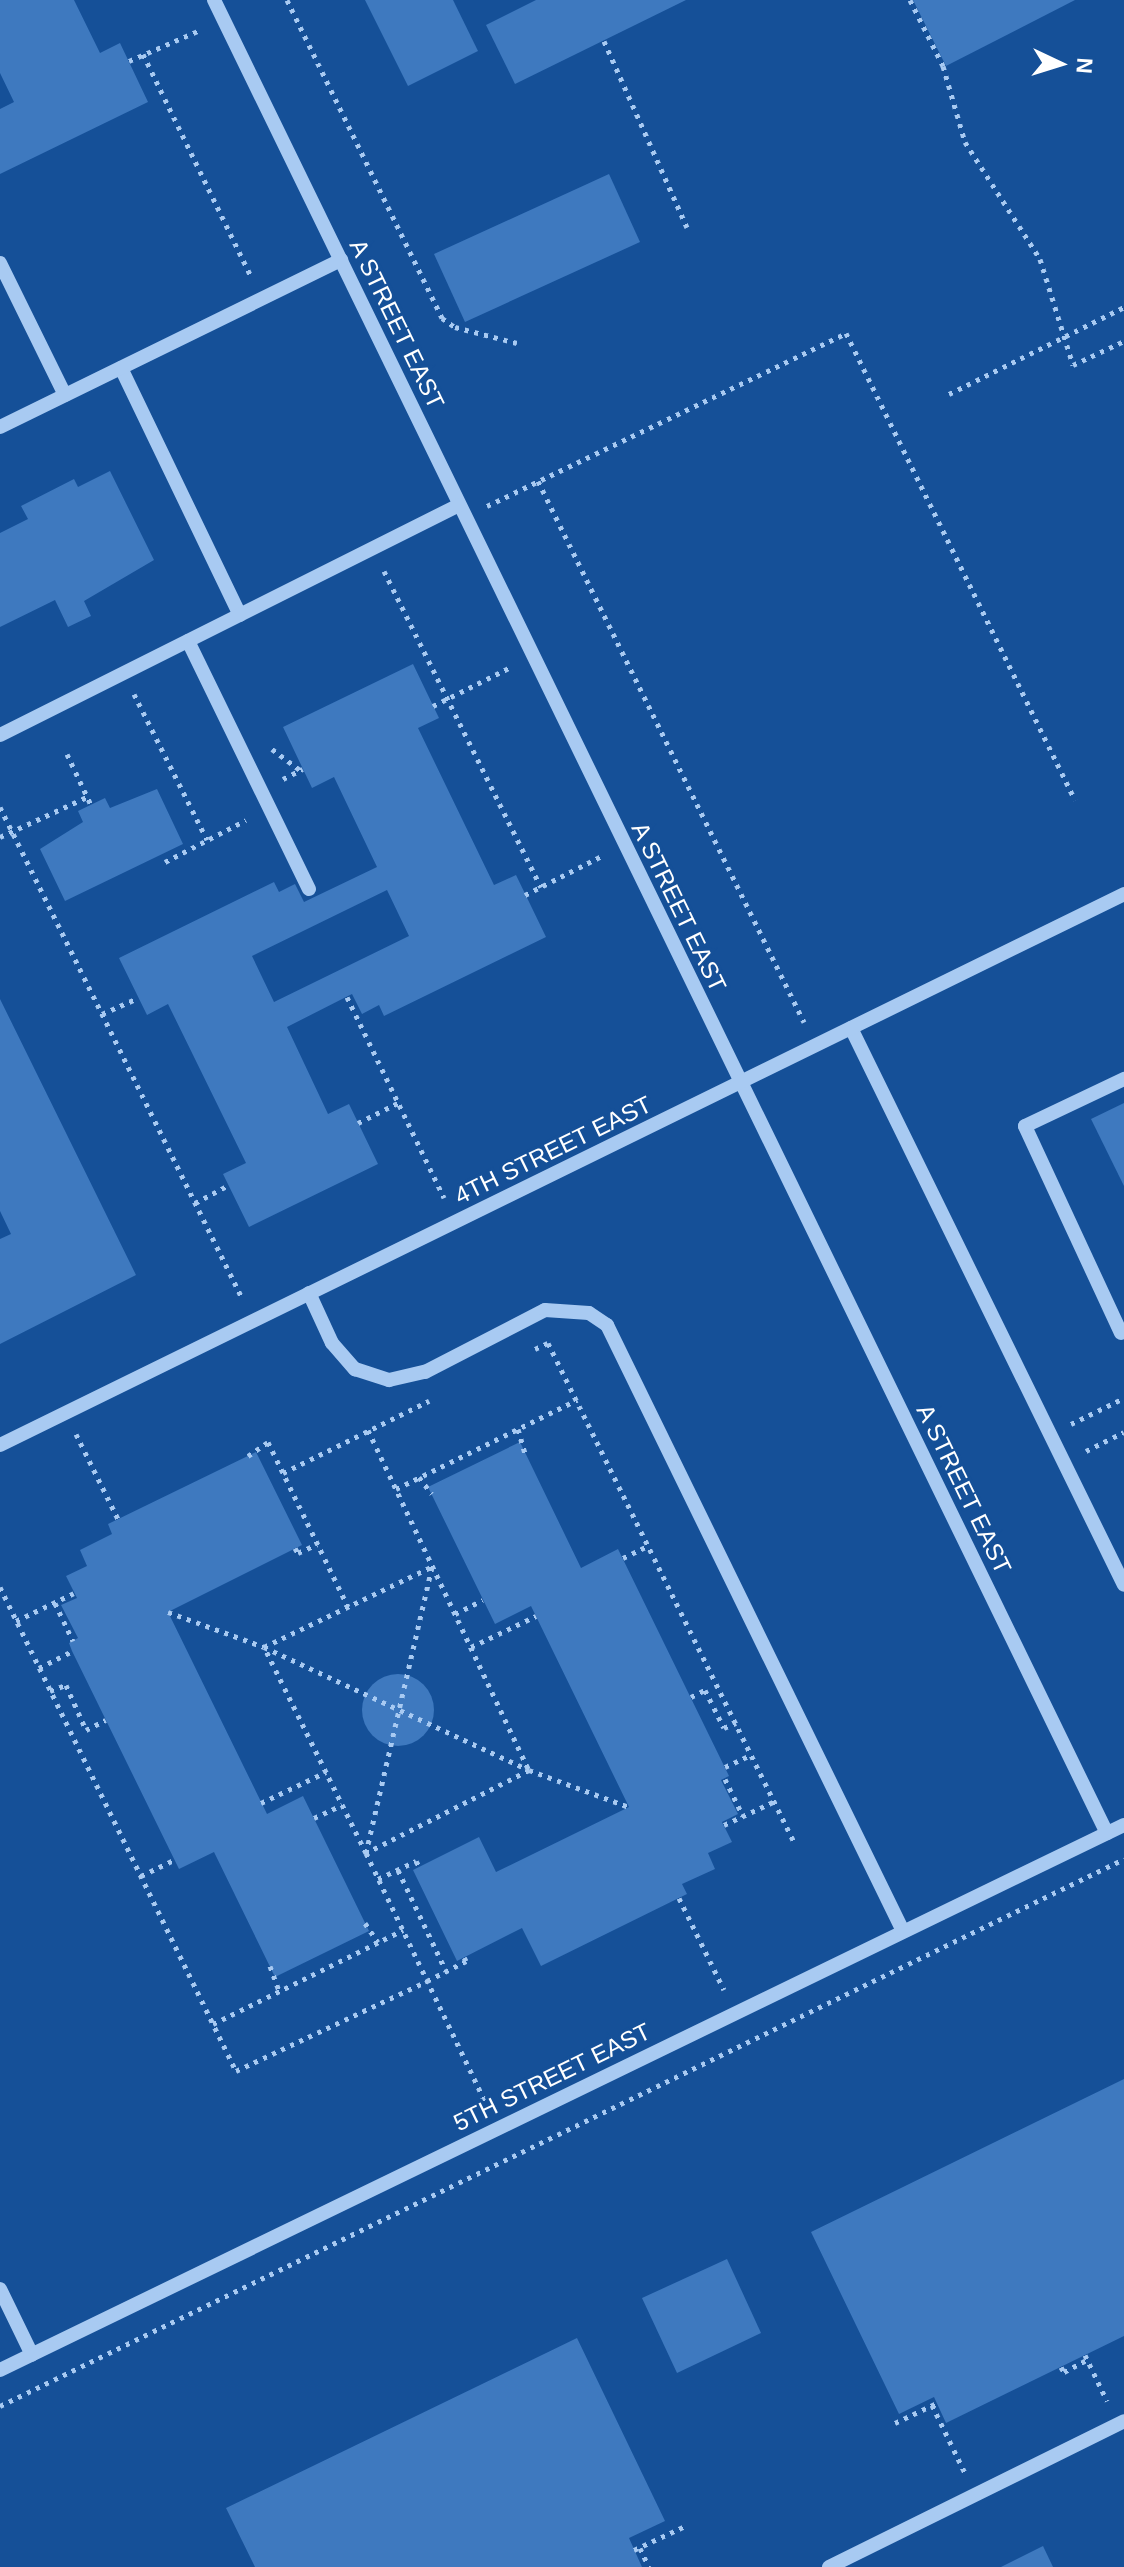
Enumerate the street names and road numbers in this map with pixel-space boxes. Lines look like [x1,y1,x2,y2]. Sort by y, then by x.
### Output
street label: A STREET EAST [343,234,451,414]
street label: A STREET EAST [625,817,733,997]
street label: 4TH STREET EAST [450,1090,656,1210]
street label: A STREET EAST [910,1399,1018,1579]
street label: 5TH STREET EAST [449,2017,655,2137]

